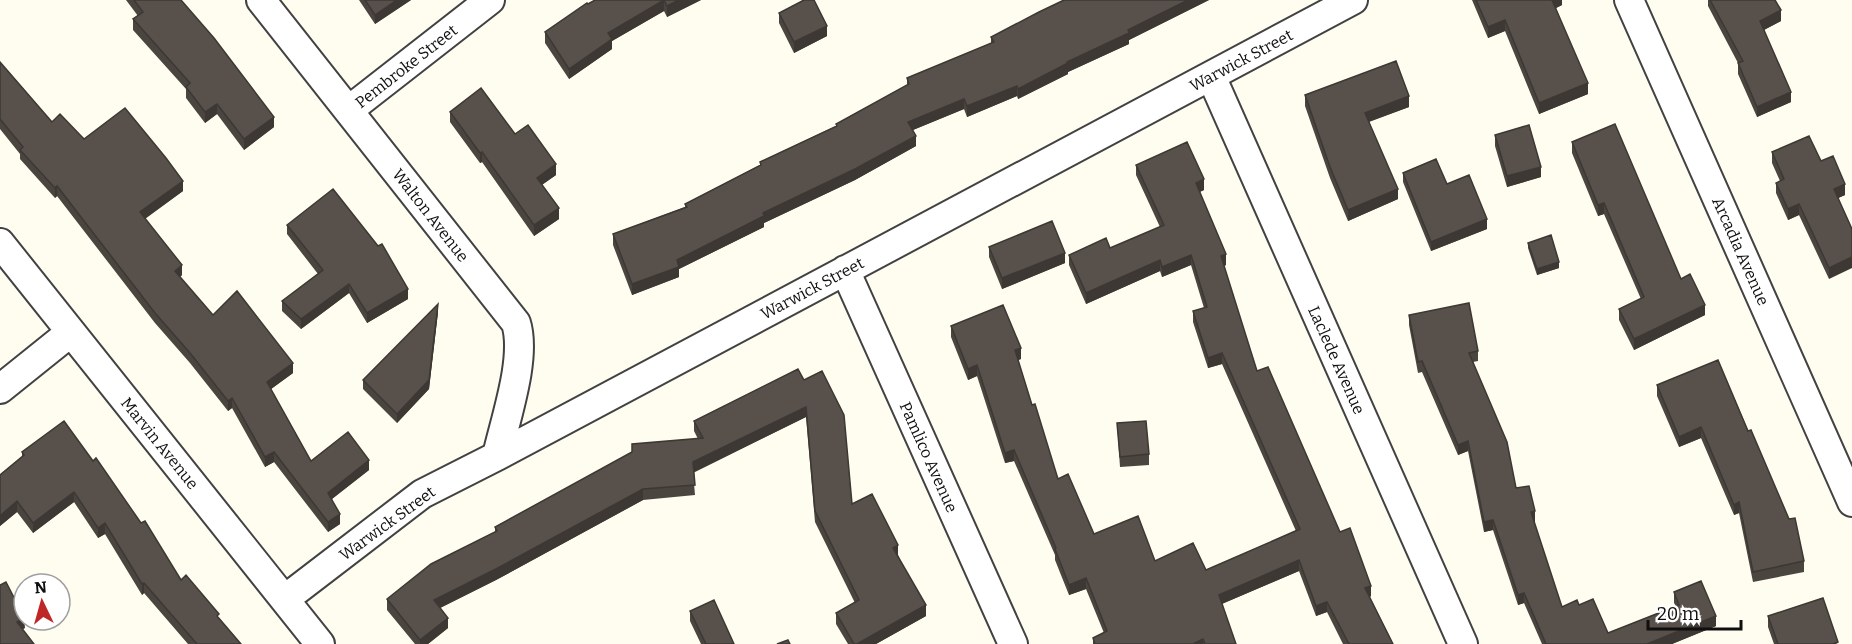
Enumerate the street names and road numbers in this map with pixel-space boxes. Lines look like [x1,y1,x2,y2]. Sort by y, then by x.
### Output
street label: Pembroke Street [352,21,461,112]
street label: Warwick Street [1187,25,1296,96]
street label: Walton Avenue [388,165,473,266]
street label: Arcadia Avenue [1708,194,1773,308]
street label: Warwick Street [758,253,867,324]
street label: Laclede Avenue [1304,303,1369,417]
street label: Marvin Avenue [117,394,202,493]
street label: Pamlico Avenue [896,399,961,515]
street label: Warwick Street [336,482,439,565]

